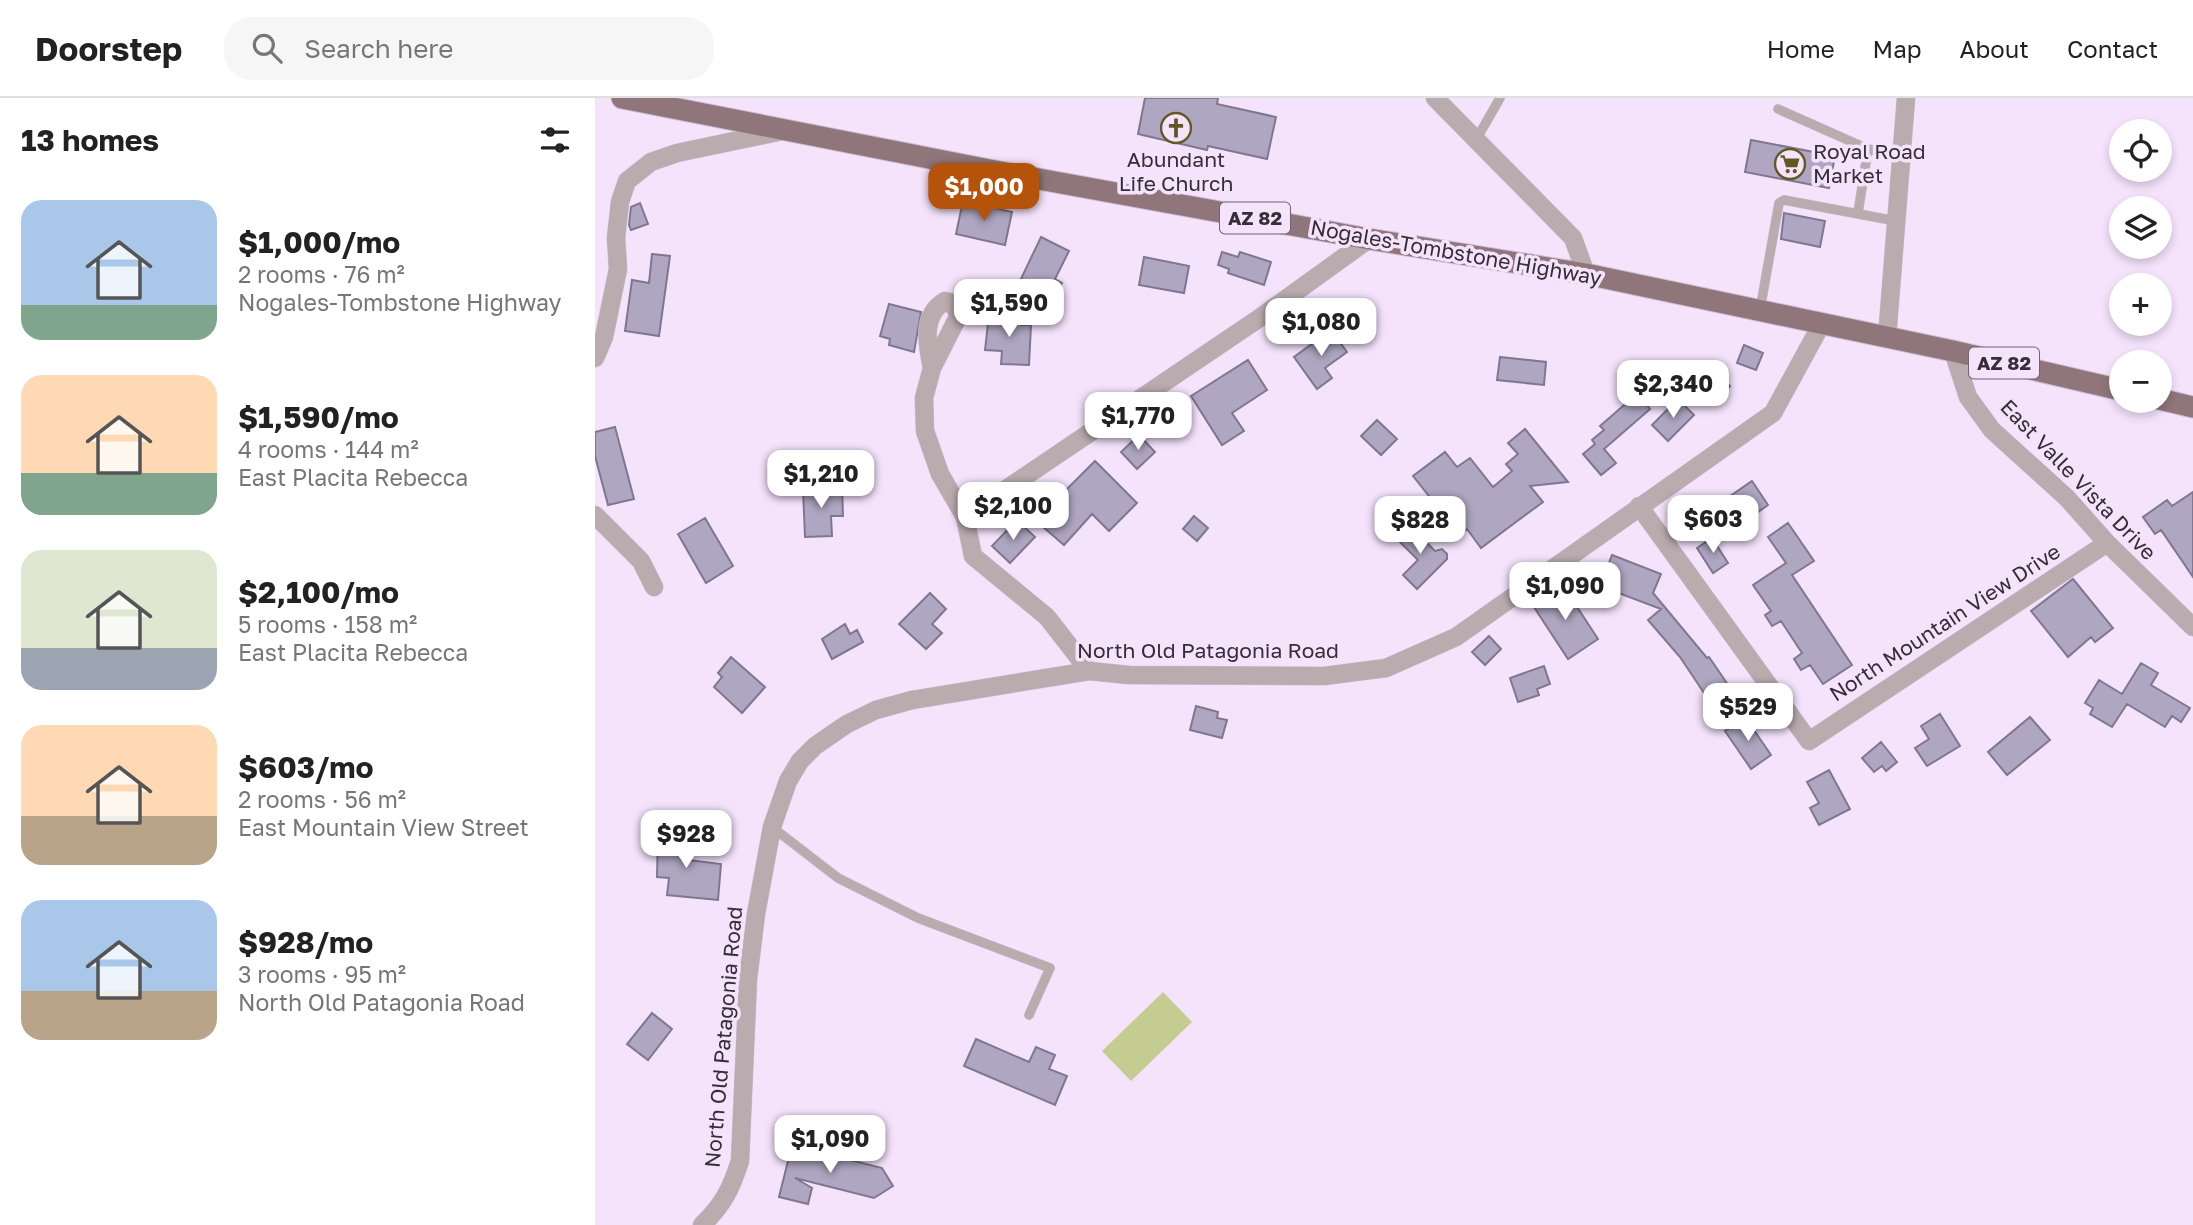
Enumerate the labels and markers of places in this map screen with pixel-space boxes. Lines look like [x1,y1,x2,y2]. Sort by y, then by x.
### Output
church icon: Abundant Life Church [1159,111,1193,145]
place label: Royal Road Market [1813,138,1926,188]
place label: Abundant Life Church [1119,146,1233,196]
supermarket icon: Royal Road Market [1773,147,1807,181]
pin: $1,000 [927,164,1041,223]
pin: $1,590 [952,280,1066,339]
pin: $1,080 [1264,299,1378,358]
pin: $2,340 [1616,360,1730,420]
pin: $1,770 [1081,392,1195,452]
pin: $1,210 [764,450,878,510]
pin: $2,100 [956,482,1070,542]
pin: $828 [1379,496,1461,556]
pin: $603 [1672,496,1754,555]
pin: $1,090 [1508,562,1622,622]
pin: $529 [1707,684,1789,743]
pin: $928 [645,810,727,870]
pin: $1,090 [773,1116,887,1175]

